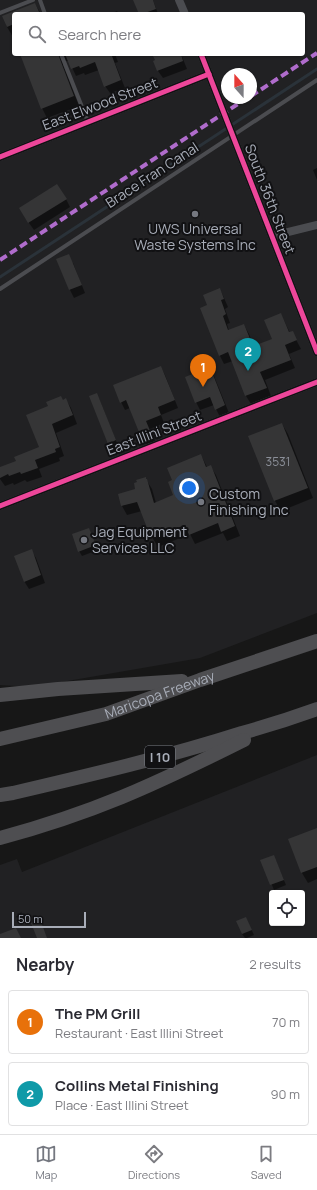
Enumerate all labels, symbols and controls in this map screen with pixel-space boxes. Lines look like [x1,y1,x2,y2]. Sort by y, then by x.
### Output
search box [12,12,305,56]
icon: search [26,23,48,45]
text: Search here [58,24,141,45]
north arrow [221,68,257,104]
street label: East Elwood Street [39,73,161,134]
street label: Brace Fran Canal [101,137,202,212]
street label: South 36th Street [241,141,300,257]
marker: UWS Universal Waste Systems Inc [190,209,200,219]
place label: UWS Universal Waste Systems Inc [134,219,256,254]
pin: 2 [235,338,261,371]
pin: 1 [190,354,216,387]
street label: East Illini Street [104,406,204,459]
house number: 3531 [266,453,290,470]
your location [179,478,199,498]
place label: Custom Finishing Inc [209,484,289,519]
marker: Custom Finishing Inc [196,497,206,507]
place label: Jag Equipment Services LLC [92,522,188,557]
marker: Jag Equipment Services LLC [79,535,89,545]
street label: Maricopa Freeway [102,666,218,723]
road number: I 10 [145,746,175,768]
map controls [269,890,305,926]
button: locate [269,890,305,926]
scale bar [12,910,86,929]
text: 50 m [18,911,43,926]
text: Nearby [16,953,74,976]
text: 2 results [249,955,301,973]
text: The PM Grill [55,1003,141,1024]
text: 1 [27,1013,33,1031]
text: 70 m [272,1013,300,1031]
text: Restaurant · East Illini Street [55,1024,223,1042]
text: Collins Metal Finishing [55,1075,219,1096]
text: 2 [26,1085,34,1103]
text: 90 m [270,1085,300,1103]
text: Place · East Illini Street [55,1096,189,1114]
tab: Map [35,1143,57,1182]
tab: Directions [128,1143,180,1182]
tab: Saved [251,1143,282,1182]

